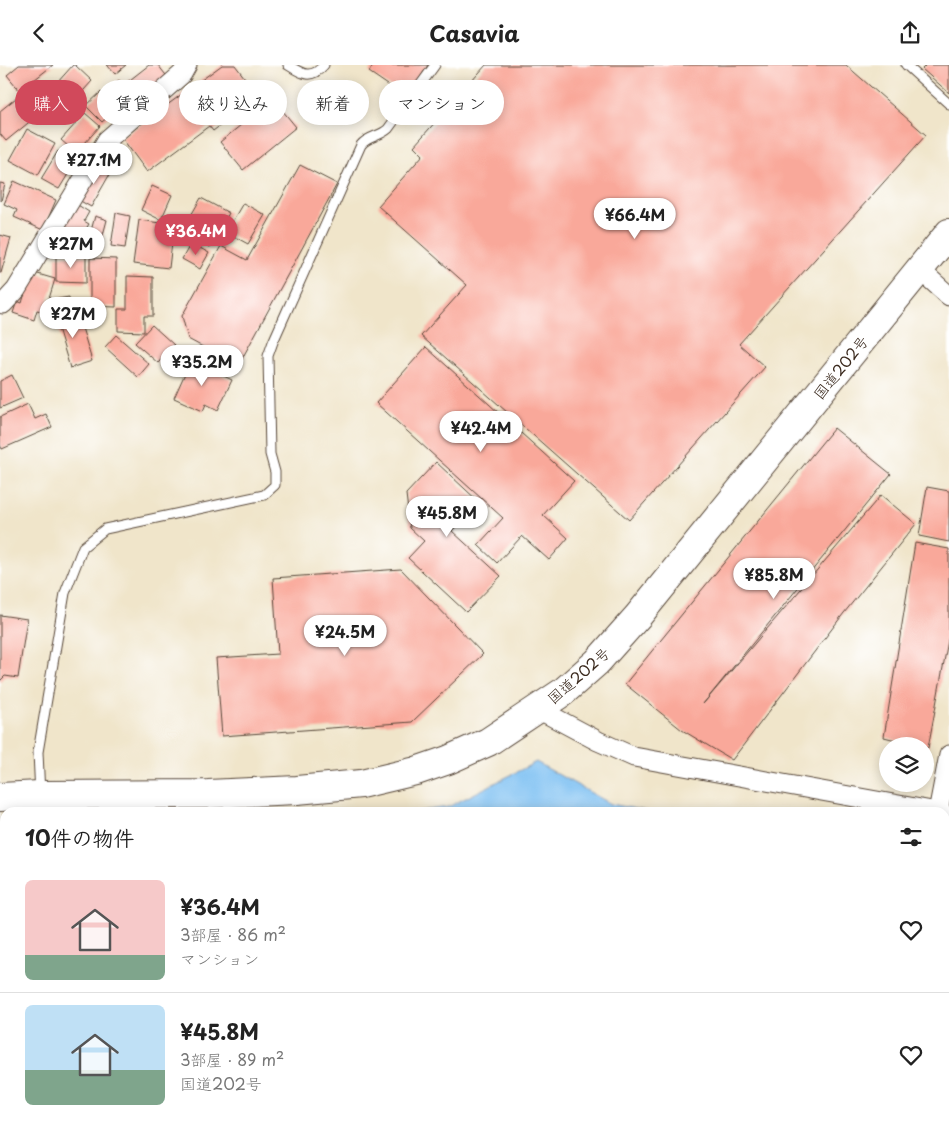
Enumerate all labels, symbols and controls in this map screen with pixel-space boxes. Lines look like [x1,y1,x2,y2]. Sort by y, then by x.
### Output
text: Casavia [429,16,520,49]
icon: back [25,19,53,47]
icon: share [896,19,924,47]
chip: 購入 [15,80,87,125]
chip: 賃貸 [97,80,169,125]
chip: 絞り込み [179,80,287,125]
chip: 新着 [297,80,369,125]
chip: マンション [379,80,504,125]
pin: ¥27.1M [53,143,135,185]
text: ¥27.1M [66,147,122,171]
pin: ¥66.4M [594,197,676,240]
text: ¥66.4M [605,202,665,226]
pin: ¥36.4M [155,213,237,256]
text: ¥36.4M [166,218,226,242]
pin: ¥27M [41,227,101,269]
text: ¥27M [49,231,93,255]
pin: ¥27M [43,297,103,339]
text: ¥27M [51,301,95,325]
street label: 国道202号 [807,330,873,404]
pin: ¥35.2M [161,345,243,387]
text: ¥35.2M [171,349,233,373]
pin: ¥42.4M [440,411,522,453]
text: ¥42.4M [450,415,512,439]
pin: ¥45.8M [406,495,488,538]
text: ¥45.8M [417,500,477,524]
pin: ¥85.8M [733,557,815,600]
text: ¥85.8M [744,562,804,586]
pin: ¥24.5M [304,615,386,657]
text: ¥24.5M [315,619,375,643]
street label: 国道202号 [542,641,614,709]
map controls [879,737,934,792]
button: layers [879,737,934,792]
text: 10件の物件 [25,821,135,853]
icon: filters [897,823,925,851]
text: ¥36.4M [180,890,260,922]
icon: home [65,900,125,960]
icon: heart [897,916,925,944]
text: 3部屋 · 86 m² [180,922,286,946]
text: マンション [180,946,259,970]
text: ¥45.8M [180,1015,259,1047]
icon: home [65,1025,125,1085]
icon: heart [897,1041,925,1069]
text: 3部屋 · 89 m² [180,1047,284,1071]
text: 国道202号 [180,1071,262,1095]

